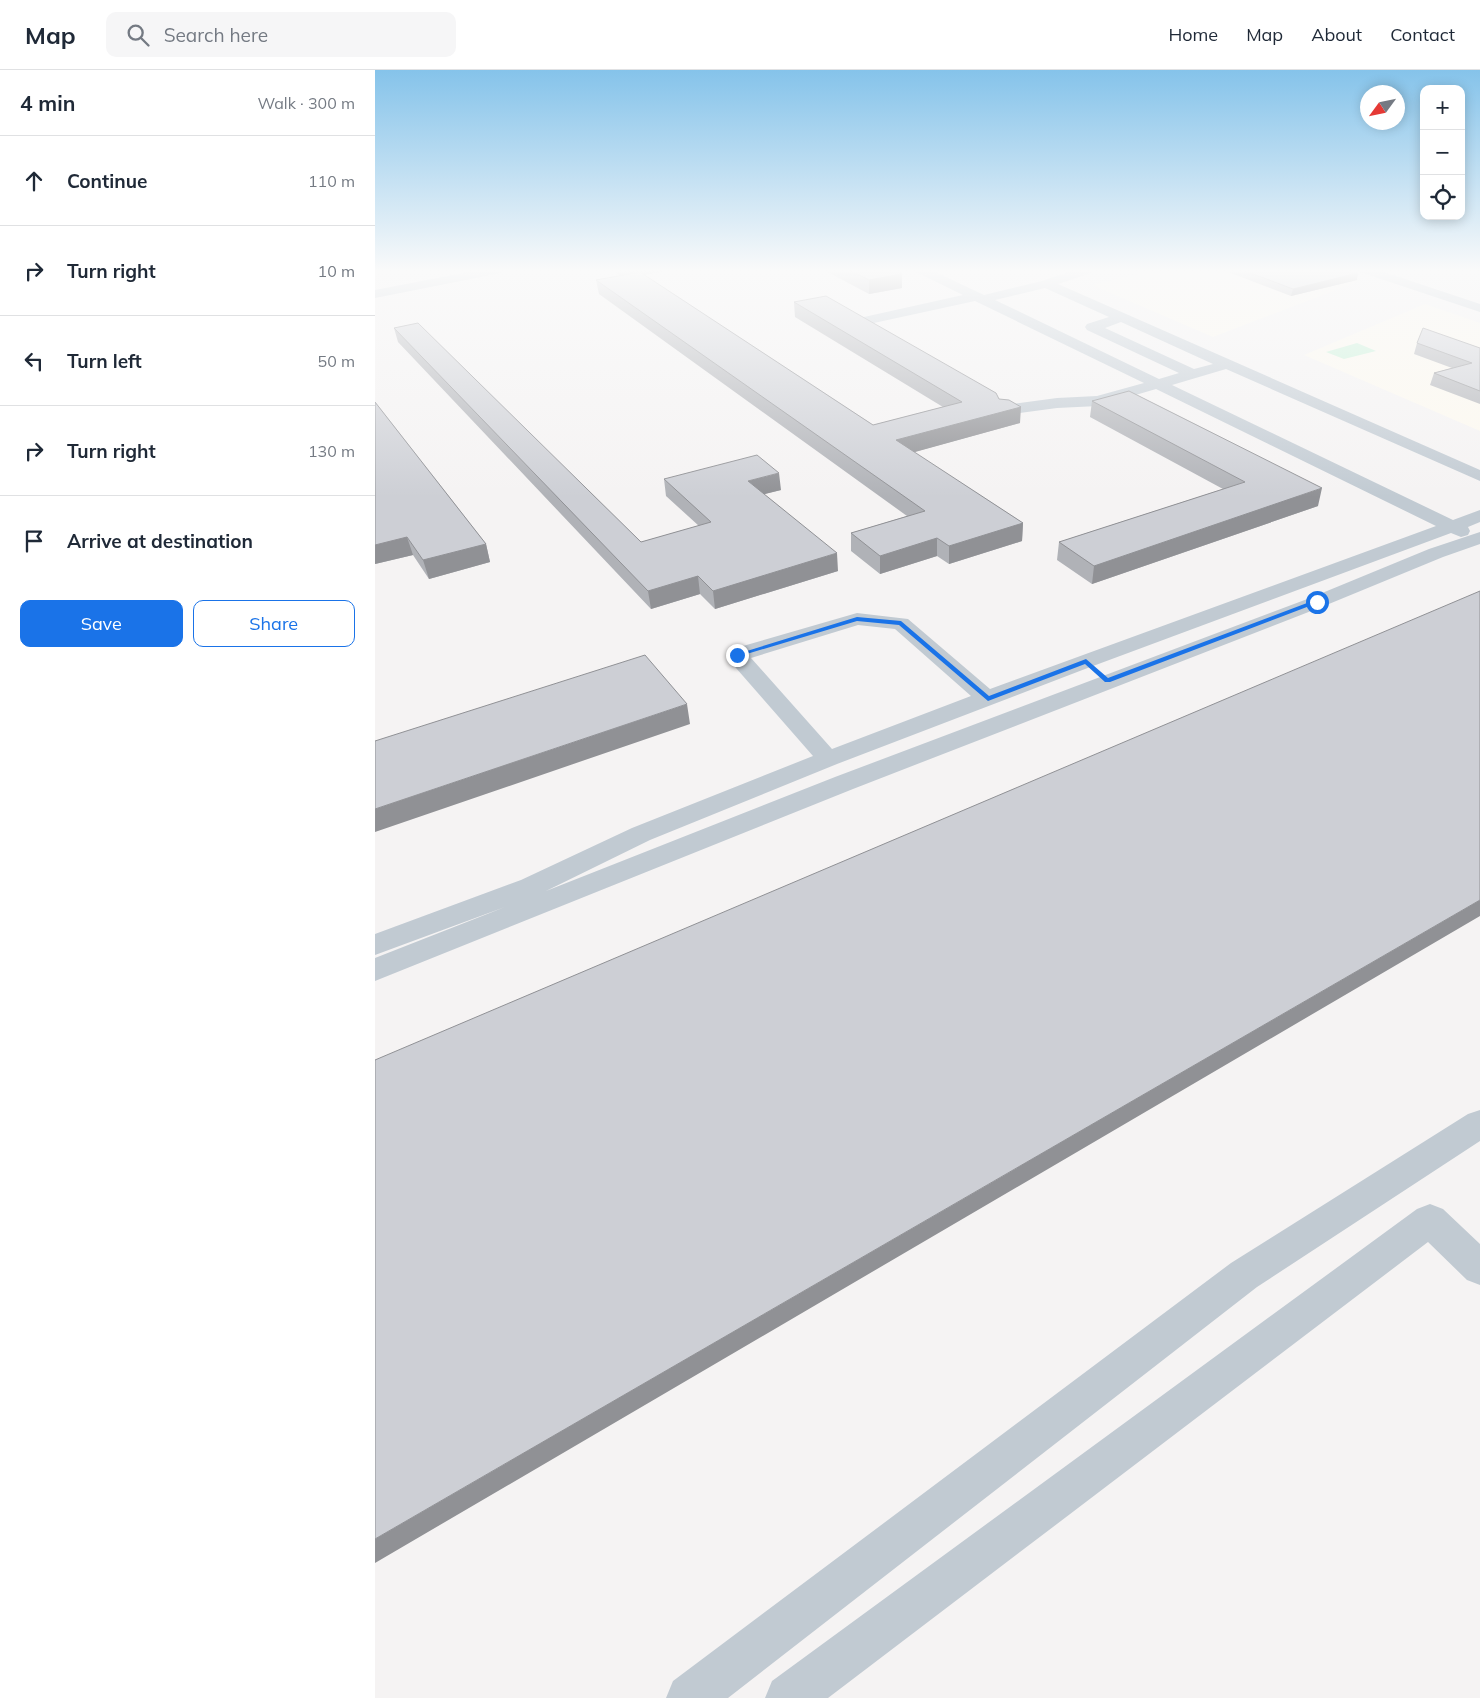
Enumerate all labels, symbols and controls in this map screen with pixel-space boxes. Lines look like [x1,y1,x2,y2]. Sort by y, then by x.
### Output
search box [106,12,456,57]
text: Map [25,20,76,50]
icon: search [124,21,152,49]
text: Search here [164,23,268,47]
text: Home [1168,23,1218,46]
text: Map [1246,23,1283,46]
text: About [1311,23,1362,46]
text: Contact [1390,23,1455,46]
north arrow [1360,85,1405,130]
map controls [1420,85,1465,220]
button: + [1420,85,1465,130]
text: 4 min [20,90,75,116]
text: Walk · 300 m [257,93,355,113]
button: − [1420,130,1465,175]
icon: ahead [20,167,48,195]
text: Continue [67,169,147,193]
text: 110 m [308,171,355,191]
button: locate [1420,175,1465,220]
icon: right [20,257,48,285]
text: Turn right [67,259,156,283]
text: 10 m [318,261,355,281]
icon: left [20,347,48,375]
text: Turn left [67,349,142,373]
text: 50 m [318,351,355,371]
icon: right [20,437,48,465]
text: Turn right [67,439,156,463]
text: 130 m [308,441,355,461]
icon: arrive [20,527,48,555]
text: Arrive at destination [67,529,253,553]
route start [1306,591,1329,614]
button: Save [20,600,183,647]
button: Share [193,600,355,647]
route end [726,644,749,667]

